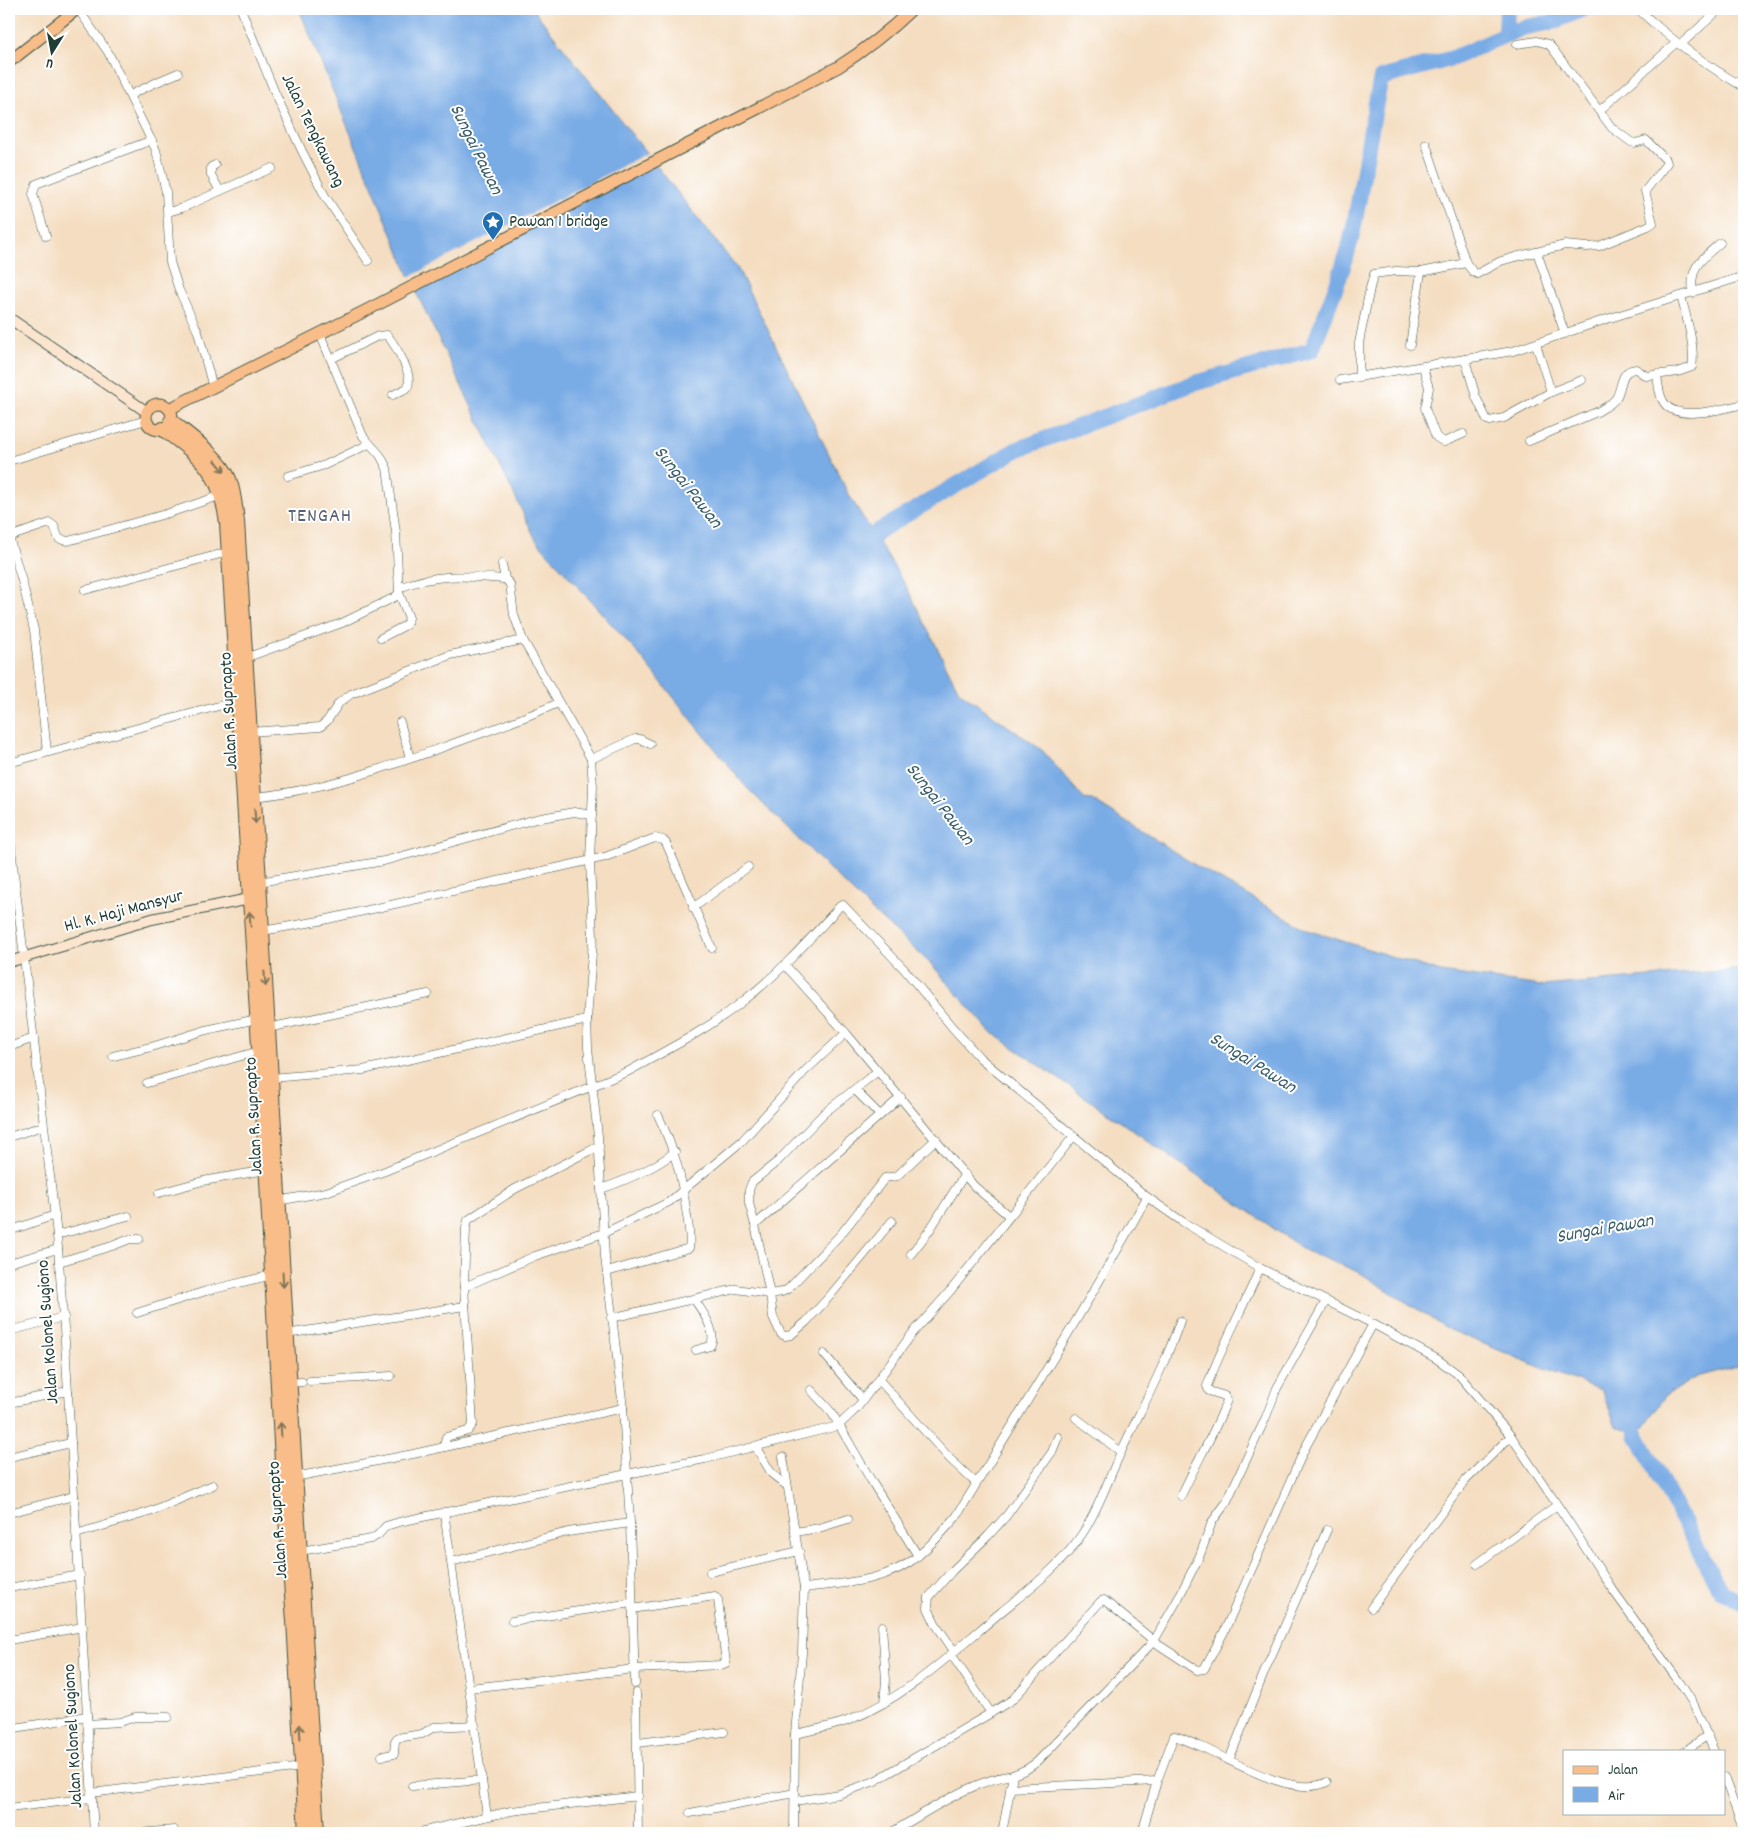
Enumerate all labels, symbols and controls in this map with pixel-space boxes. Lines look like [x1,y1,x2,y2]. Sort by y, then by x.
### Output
north arrow [28,28,78,78]
text: U [44,52,55,73]
street label: Jalan Tengkawang [274,70,350,192]
water label: Sungai Pawan [441,100,509,201]
place icon: Pawan 1 bridge [481,210,505,241]
place label: Pawan 1 bridge [509,210,608,235]
water label: Sungai Pawan [646,441,729,536]
one-way arrow [214,459,225,472]
district label: TENGAH [288,503,352,531]
street label: Jalan R. Suprapto [214,651,246,771]
water label: Sungai Pawan [898,758,981,853]
one-way arrow [250,808,259,824]
street label: Hl. K. Haji Mansyur [62,884,187,940]
one-way arrow [245,911,254,927]
one-way arrow [260,970,269,986]
water label: Sungai Pawan [1203,1027,1302,1102]
street label: Jalan R. Suprapto [239,1056,271,1176]
water label: Sungai Pawan [1554,1208,1657,1252]
street label: Jalan Kolonel Sugiono [31,1259,67,1405]
one-way arrow [279,1272,288,1288]
one-way arrow [276,1423,285,1439]
street label: Jalan R. Suprapto [262,1460,296,1580]
street label: Jalan Kolonel Sugiono [58,1663,90,1809]
one-way arrow [295,1724,305,1740]
legend [1563,1750,1726,1814]
text: Jalan [1608,1760,1638,1782]
text: Air [1608,1786,1625,1808]

